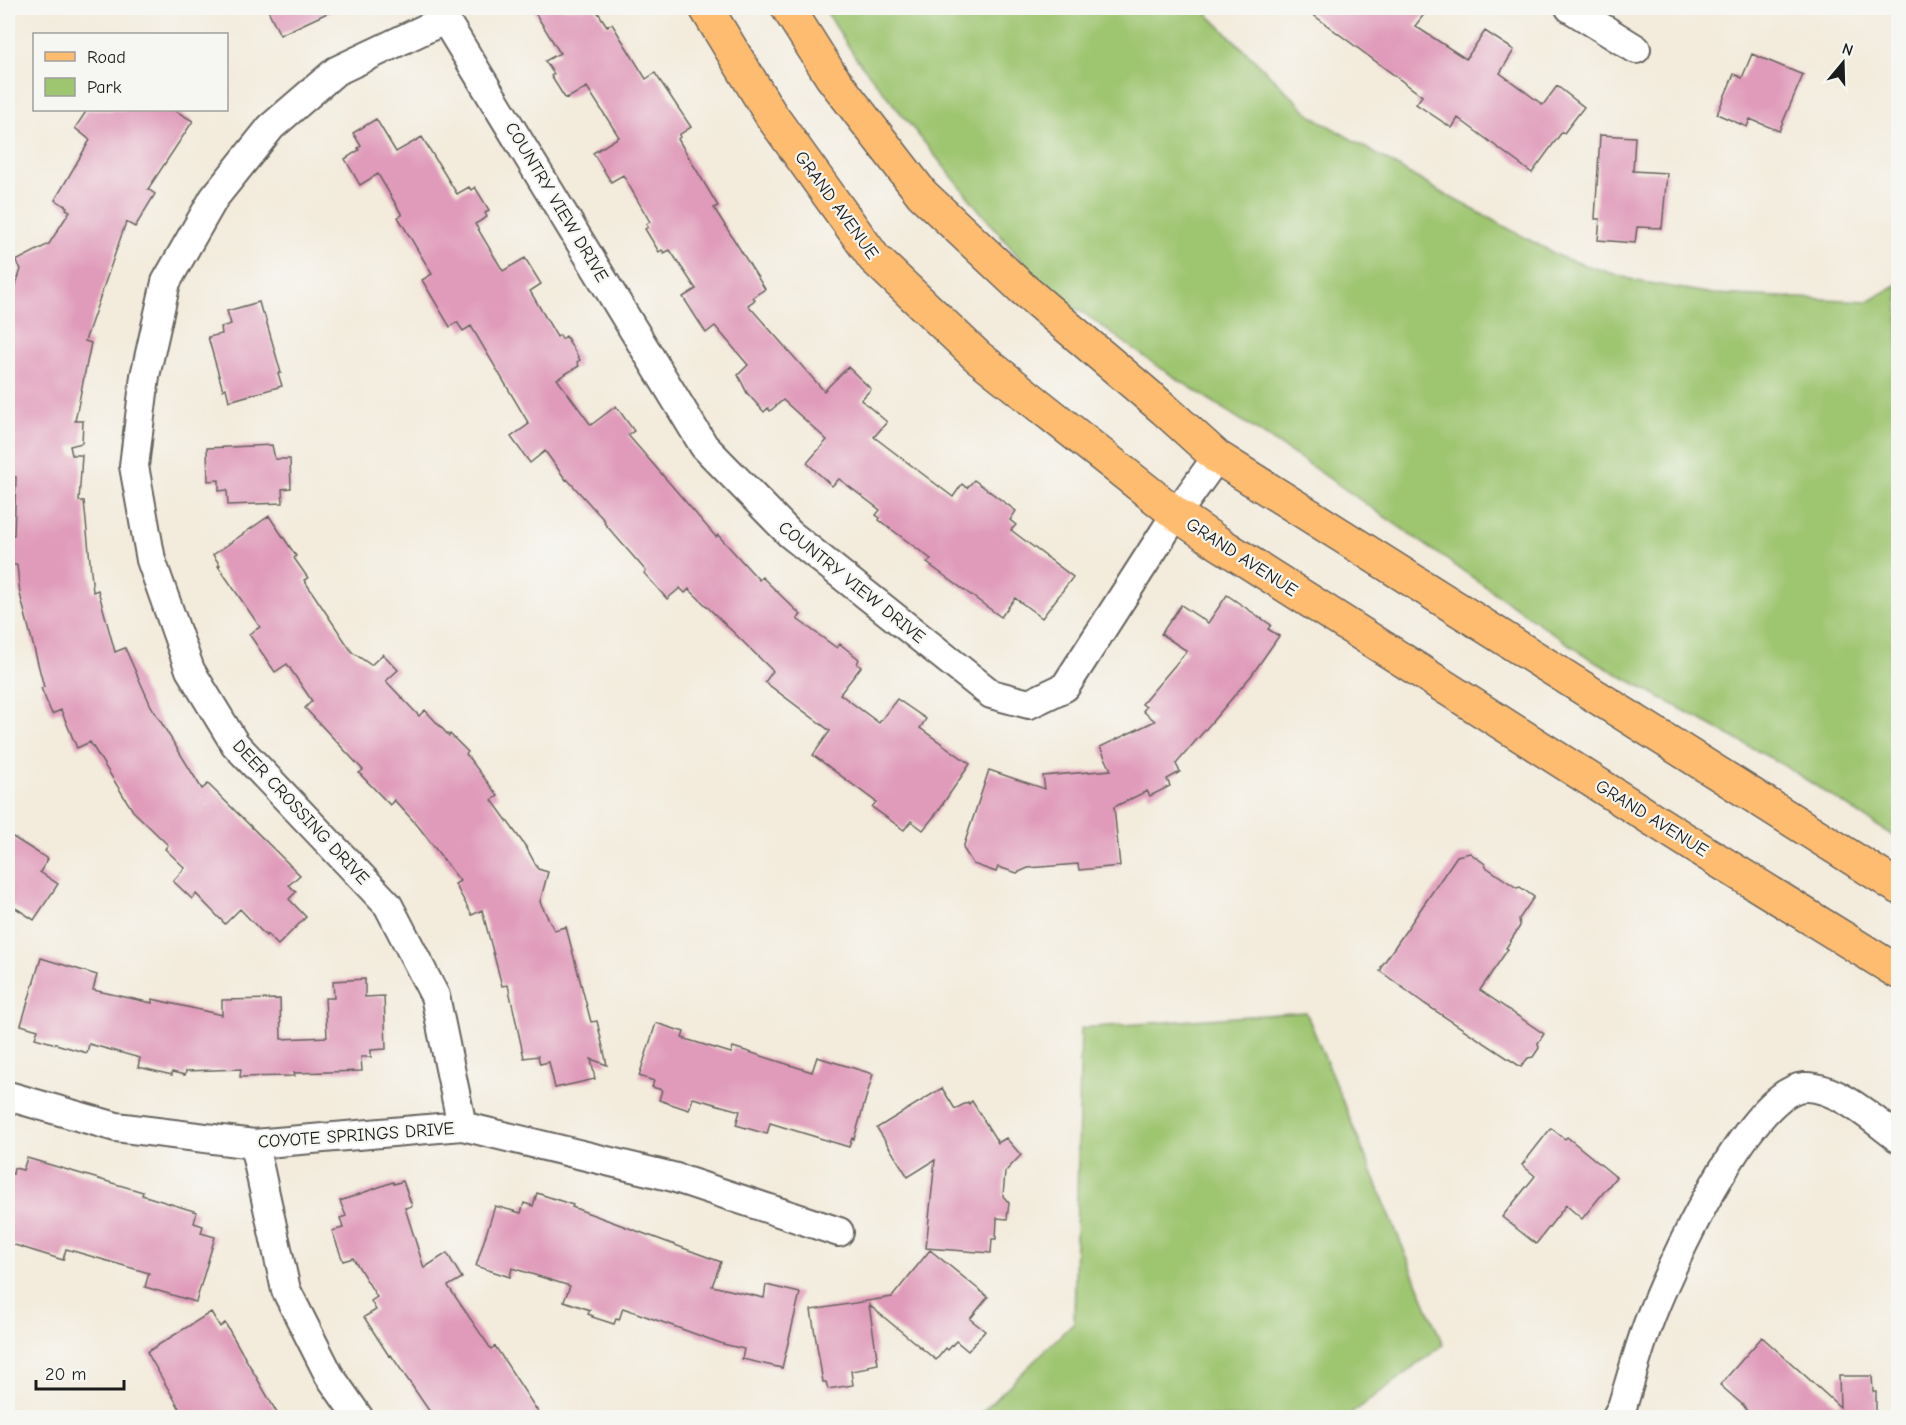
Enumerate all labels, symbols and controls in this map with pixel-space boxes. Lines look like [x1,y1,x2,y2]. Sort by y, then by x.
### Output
legend [33,33,228,111]
north arrow [1813,33,1873,93]
text: N [1840,40,1855,60]
text: Road [87,47,126,68]
text: Park [87,77,122,98]
street label: COUNTRY VIEW DRIVE [501,119,613,286]
street label: GRAND AVENUE [790,147,883,264]
street label: GRAND AVENUE [1182,514,1301,601]
street label: COUNTRY VIEW DRIVE [774,517,929,648]
street label: DEER CROSSING DRIVE [228,736,373,889]
street label: GRAND AVENUE [1592,775,1712,861]
street label: COYOTE SPRINGS DRIVE [257,1118,455,1153]
scale bar [36,1353,124,1391]
text: 20 m [45,1364,86,1385]

